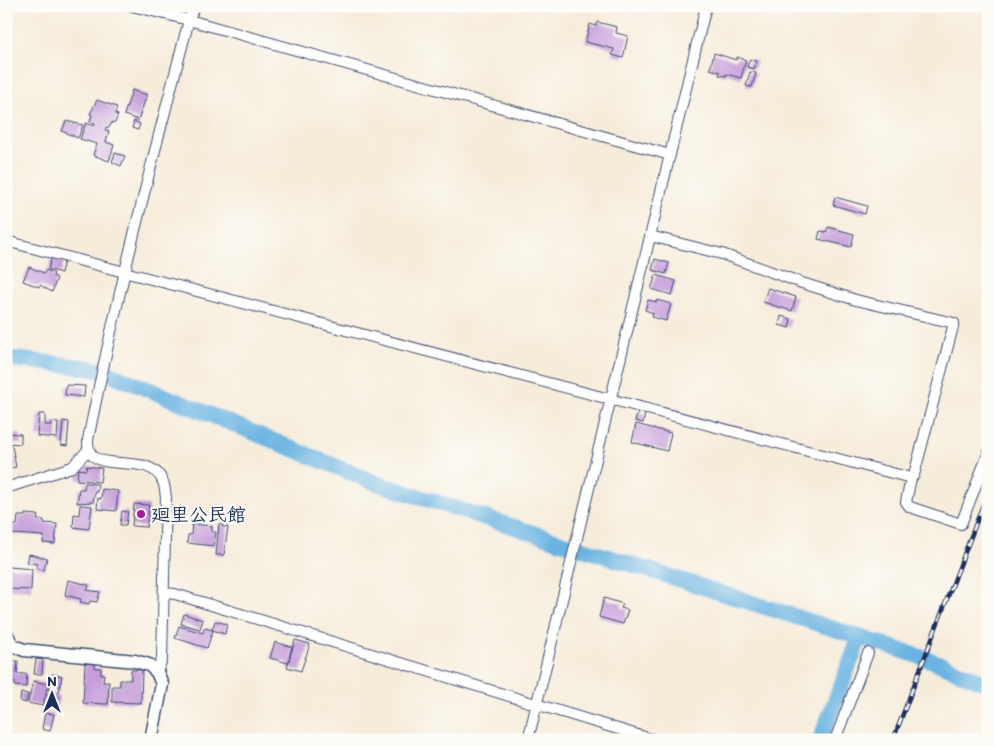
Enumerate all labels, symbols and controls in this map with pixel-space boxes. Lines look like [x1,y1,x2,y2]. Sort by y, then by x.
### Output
place label: 廻里公民館 [151,503,246,526]
marker: 廻里公民館 [135,508,147,520]
north arrow [28,668,78,718]
text: N [47,673,57,690]

